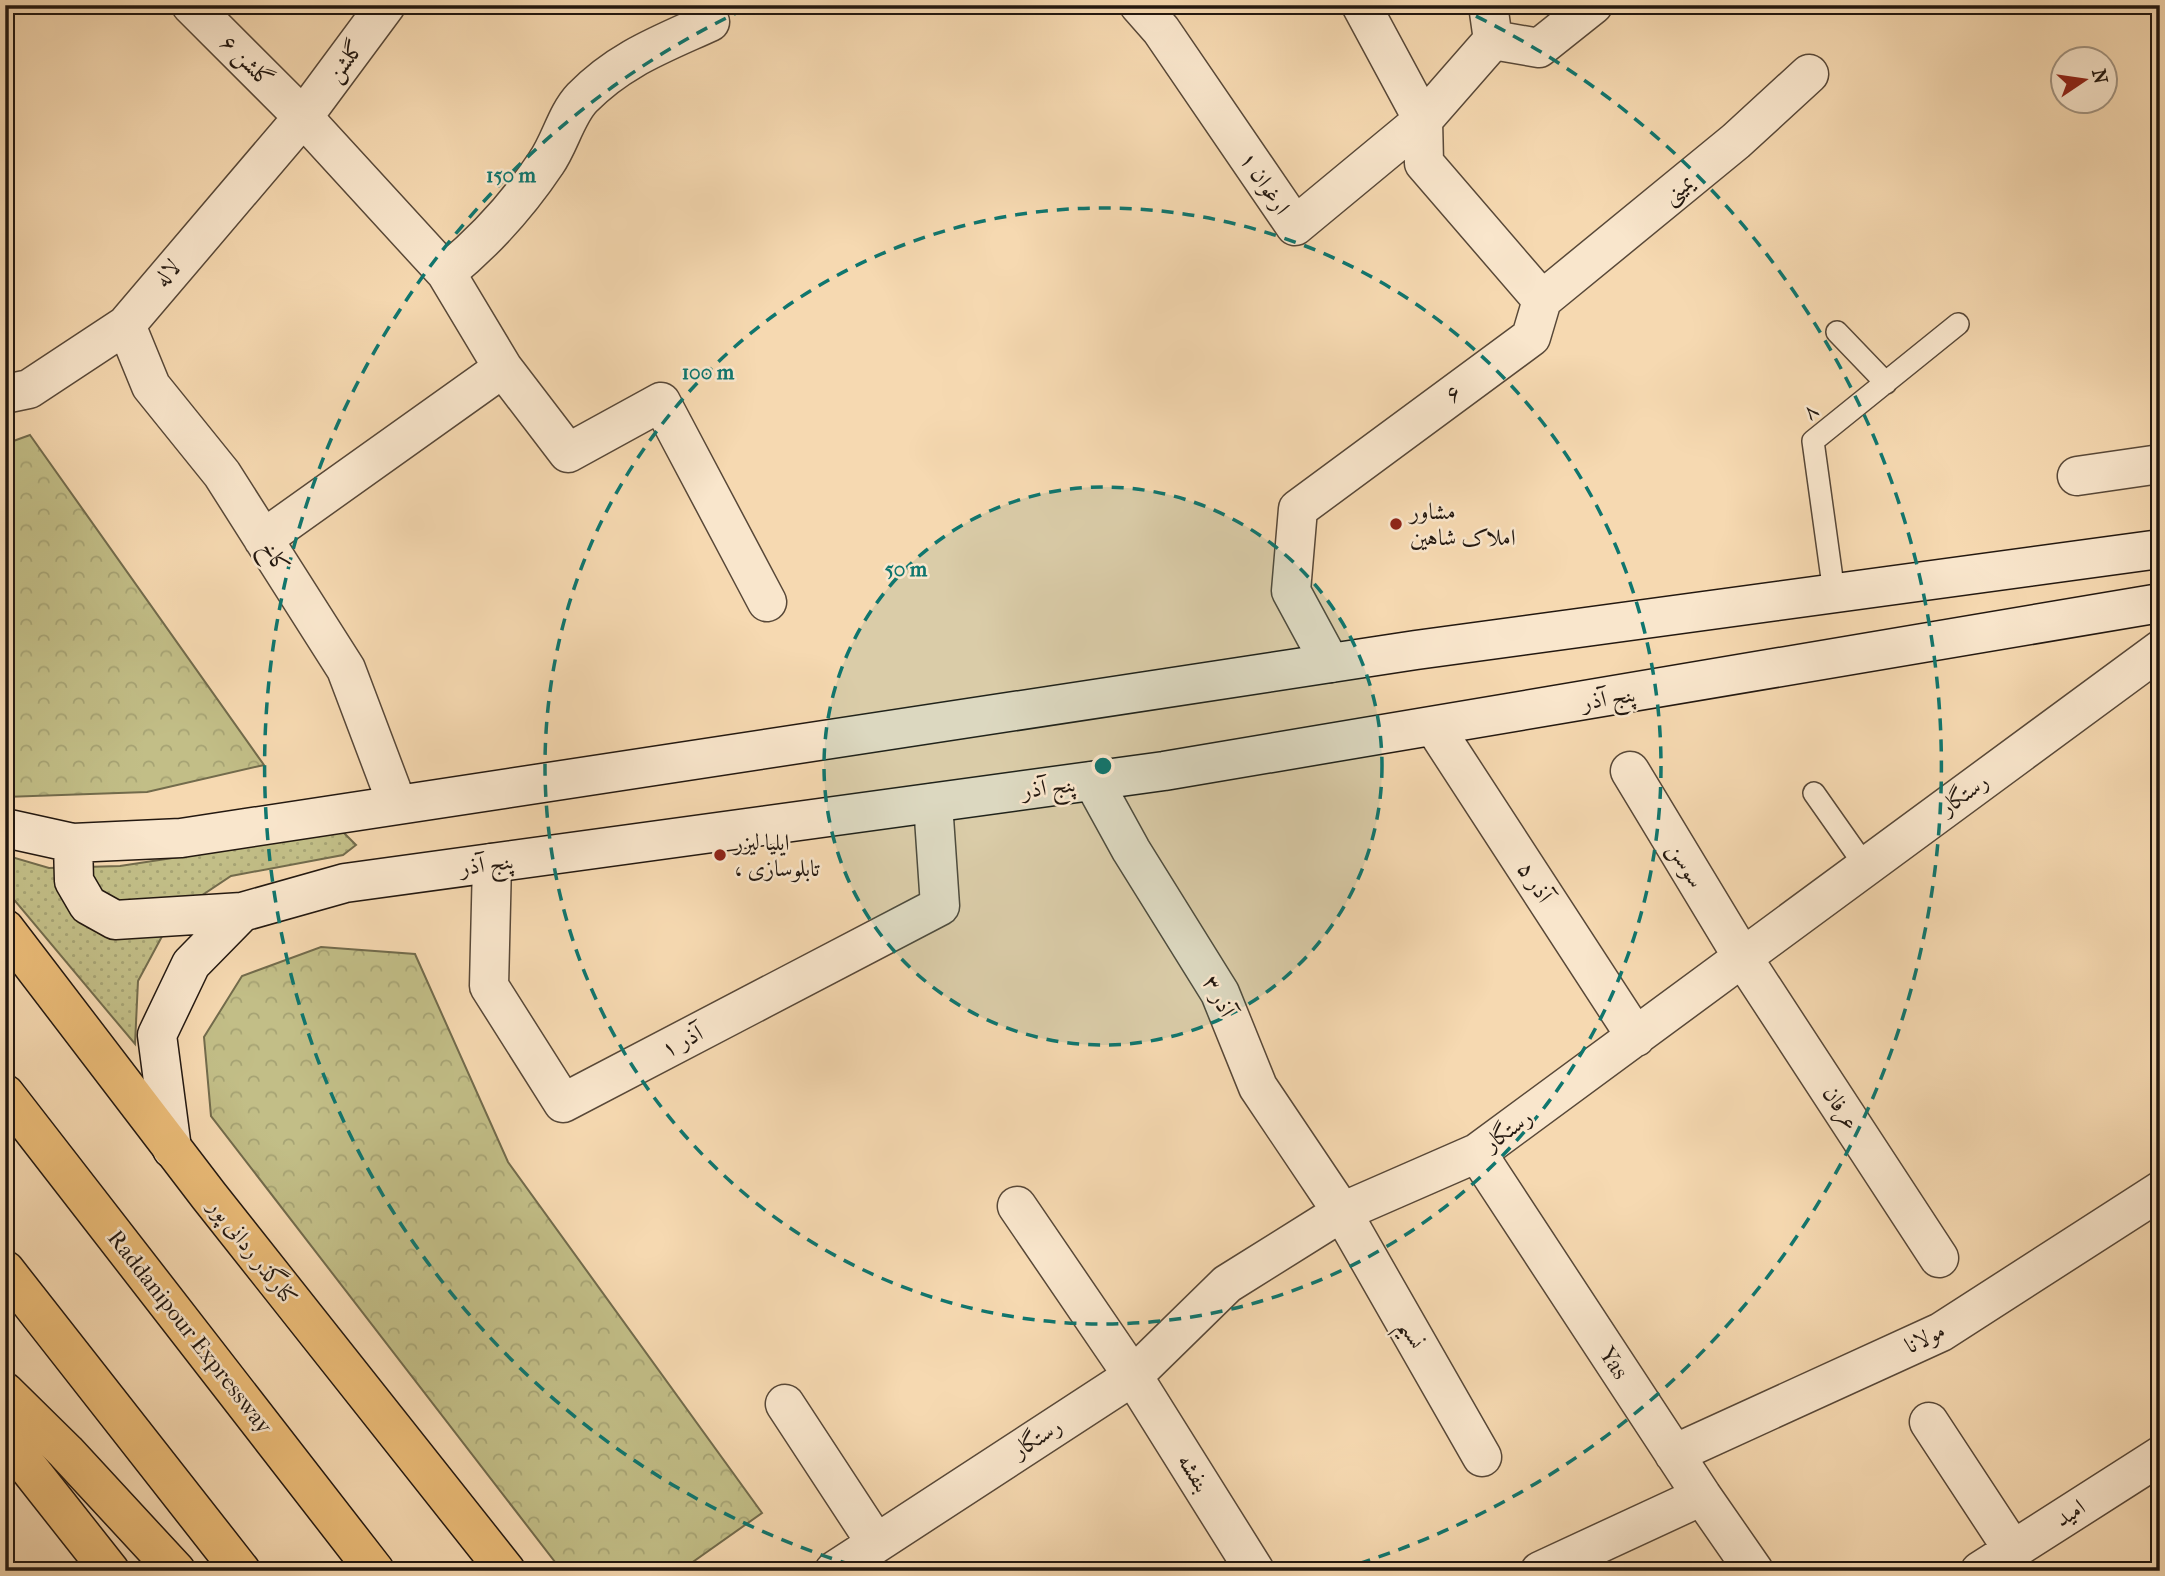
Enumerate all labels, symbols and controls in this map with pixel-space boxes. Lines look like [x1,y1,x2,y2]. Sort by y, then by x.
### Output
street label: گلشن ۶ [214,28,280,94]
street label: گلشن [320,34,371,88]
north arrow [2050,46,2120,116]
text: N [2087,67,2112,86]
street label: ارغوان ۱ [1234,147,1296,220]
text: 150 m [486,163,537,187]
street label: یمینی [1657,168,1701,211]
street label: لاله [148,254,186,292]
text: 100 m [682,360,735,384]
street label: ۶ [1440,378,1466,408]
street label: ۸ [1796,396,1824,426]
place label: مشاور املاک شاهین [1408,498,1516,551]
marker: مشاور املاک شاهین [1388,516,1404,532]
street label: کاخ [249,536,295,582]
text: 50 m [885,557,928,581]
street label: پنج آذر [1578,680,1640,723]
centre of rings [1091,754,1115,778]
street label: رستگار [1932,767,1994,822]
street label: پنج آذر [1018,770,1079,811]
place label: ایلیا لیزر ، تابلوسازی [732,829,820,883]
street label: سوسن [1660,837,1710,894]
street label: پنج آذر [456,847,517,888]
marker: ایلیا لیزر ، تابلوسازی [712,847,728,863]
street label: آذر ۵ [1512,857,1560,910]
street label: آذر ۳ [1197,971,1242,1024]
street label: آذر ۱ [657,1018,710,1063]
street label: عرفان [1815,1081,1865,1136]
street label: رستگار [1476,1103,1538,1158]
street label: کنارگذر ردانی پور [200,1190,305,1312]
street label: Raddanipour Expressway [102,1225,278,1440]
street label: نسیم [1385,1315,1431,1358]
street label: مولانا [1900,1317,1950,1360]
street label: Yas [1593,1341,1634,1384]
street label: رستگار [1005,1411,1067,1465]
street label: بنفشه [1172,1449,1216,1497]
street label: امید [2050,1493,2090,1533]

